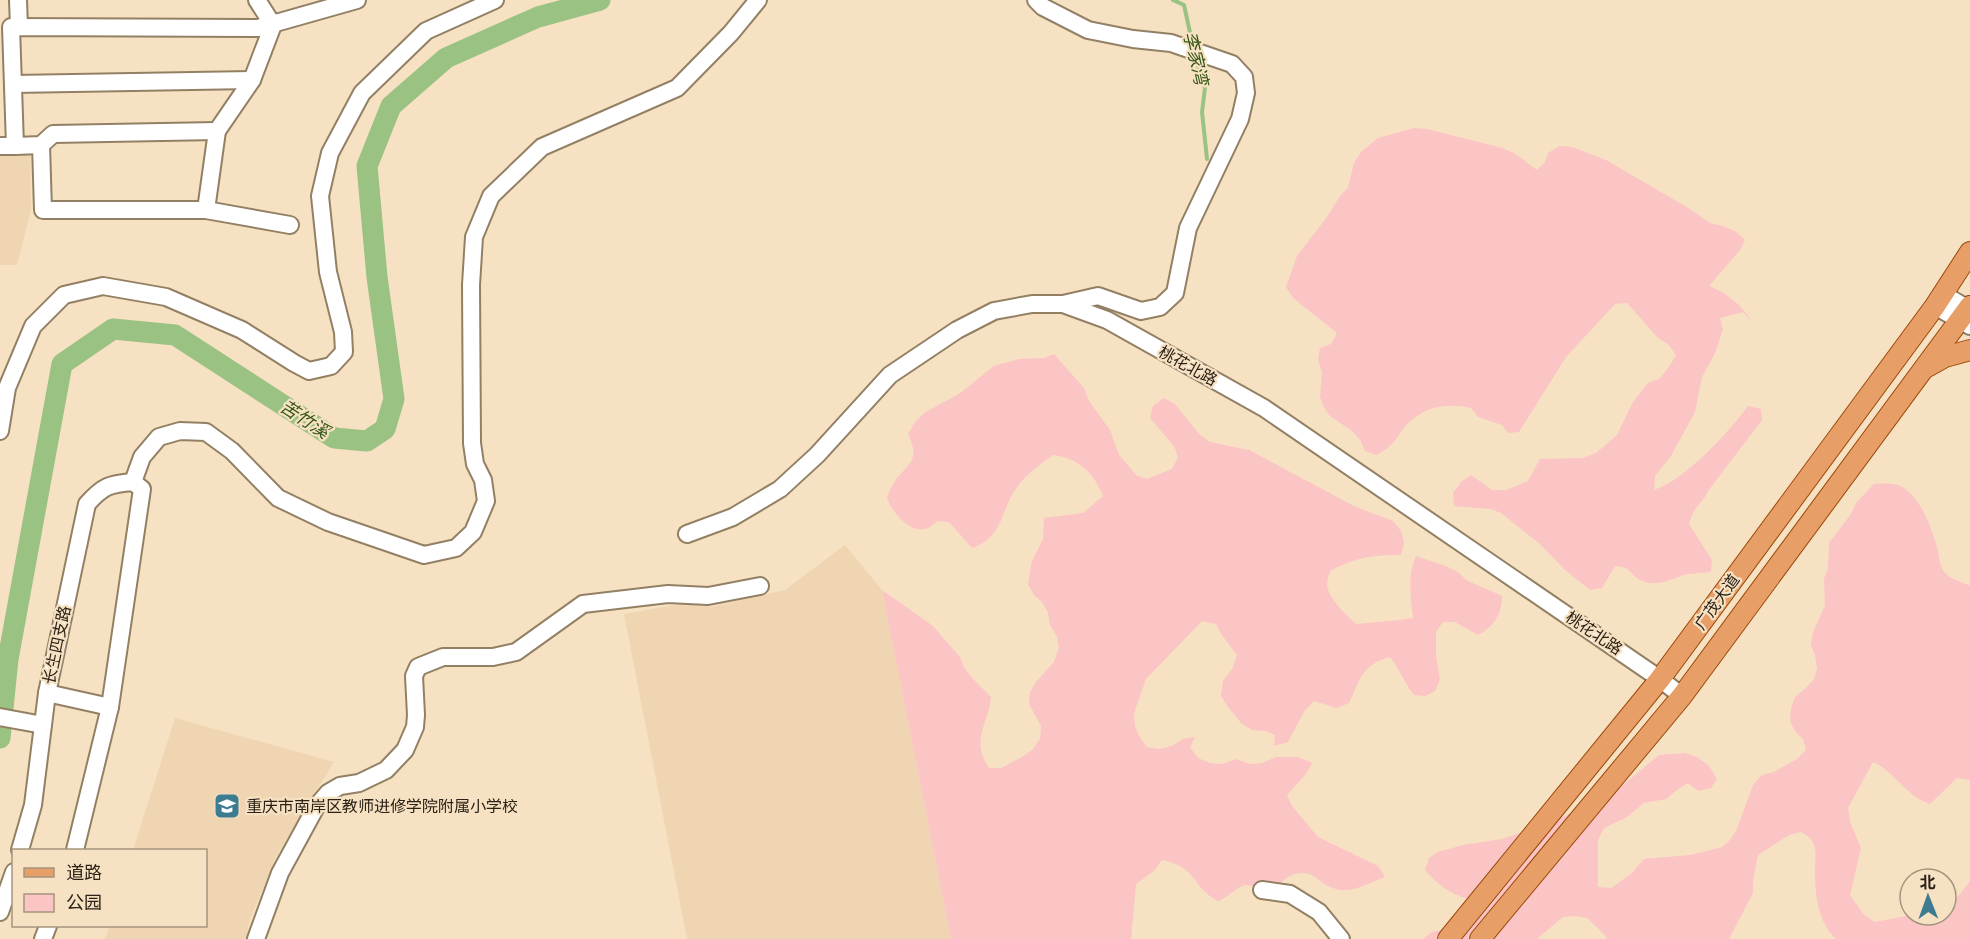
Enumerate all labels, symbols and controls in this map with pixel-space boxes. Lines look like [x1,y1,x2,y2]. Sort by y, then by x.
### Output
water label: 李家湾 [1180,29,1213,90]
street label: 桃花北路 [1155,342,1221,390]
water label: 苦竹溪 [277,395,335,444]
street label: 广茂大道 [1691,571,1743,633]
street label: 长生四支路 [39,604,75,686]
street label: 桃花北路 [1562,607,1626,659]
school or university icon: 重庆市南岸区教师进修学院附属小学校 [212,791,242,821]
place label: 重庆市南岸区教师进修学院附属小学校 [246,797,518,816]
legend [12,849,207,927]
text: 道路 [66,862,102,883]
north arrow [1898,867,1958,927]
text: 北 [1920,873,1936,892]
text: 公园 [66,892,102,913]

